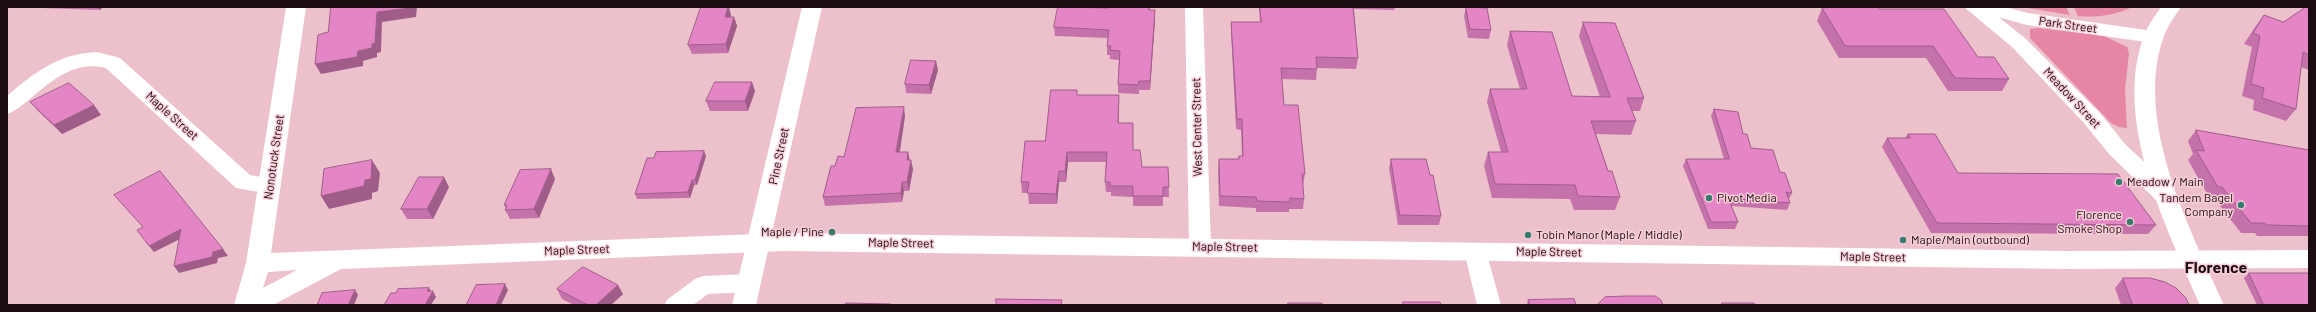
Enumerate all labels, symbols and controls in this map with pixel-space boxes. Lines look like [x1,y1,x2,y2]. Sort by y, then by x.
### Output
street label: Park Street [2038,14,2098,36]
street label: Meadow Street [2040,65,2104,131]
street label: West Center Street [1189,77,1205,177]
street label: Maple Street [143,89,201,143]
street label: Nonotuck Street [261,114,287,200]
street label: Pine Street [766,126,792,186]
place label: Meadow / Main [2127,175,2203,189]
marker: Meadow / Main [2114,177,2124,187]
place label: Pivot Media [1717,191,1777,205]
place label: Tandem Bagel Company [2159,191,2233,219]
marker: Pivot Media [1704,193,1714,203]
marker: Tandem Bagel Company [2236,200,2246,210]
place label: Florence Smoke Shop [2057,208,2122,236]
marker: Florence Smoke Shop [2125,217,2135,227]
place label: Maple / Pine [761,225,824,239]
marker: Maple / Pine [827,227,837,237]
place label: Tobin Manor (Maple / Middle) [1536,228,1682,242]
marker: Tobin Manor (Maple / Middle) [1523,230,1533,240]
place label: Maple/Main (outbound) [1911,233,2029,247]
street label: Maple Street [868,235,934,251]
marker: Maple/Main (outbound) [1898,235,1908,245]
street label: Maple Street [1192,239,1258,255]
street label: Maple Street [544,242,610,258]
street label: Maple Street [1516,244,1582,260]
street label: Maple Street [1840,249,1906,265]
district label: Florence [2185,258,2247,278]

